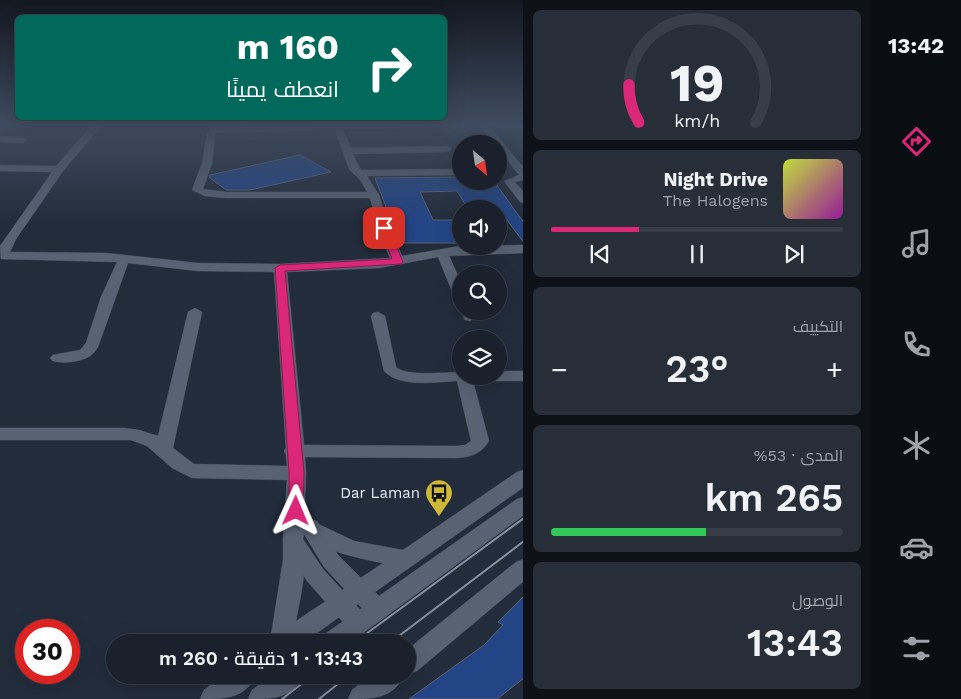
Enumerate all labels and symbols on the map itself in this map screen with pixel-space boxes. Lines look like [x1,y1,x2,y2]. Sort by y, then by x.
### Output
north arrow [452,135,508,190]
pin [363,207,405,249]
bus stop icon: Dar Laman [424,478,454,517]
position arrow [269,484,321,536]
place label: Dar Laman [340,484,420,502]
speed limit sign: 30 [15,619,80,684]

